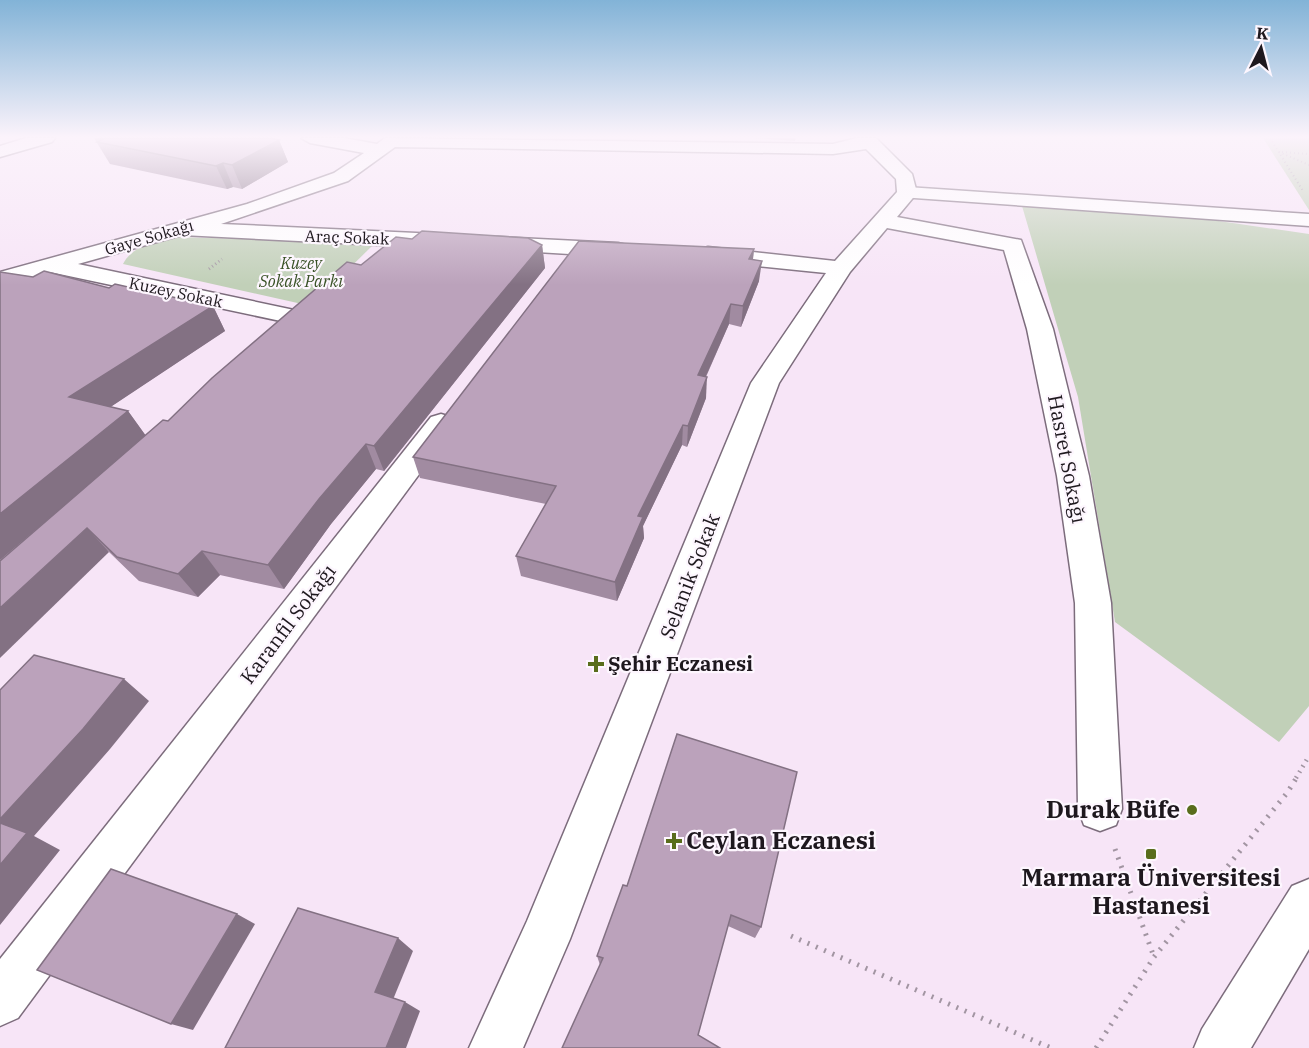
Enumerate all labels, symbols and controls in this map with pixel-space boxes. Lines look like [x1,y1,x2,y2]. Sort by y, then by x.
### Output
north arrow [1231,18,1291,78]
text: K [1255,22,1270,44]
street label: Gaye Sokağı [102,215,196,259]
street label: Araç Sokak [304,226,390,248]
park label: Kuzey Sokak Parkı [258,253,343,291]
street label: Kuzey Sokak [127,272,225,312]
street label: Hasret Sokağı [1042,392,1093,526]
street label: Selanik Sokak [653,509,726,642]
street label: Karanfil Sokağı [234,558,342,689]
place label: Şehir Eczanesi [608,650,753,677]
marker: Şehir Eczanesi [589,657,603,671]
place label: Durak Büfe [1046,793,1180,825]
marker: Durak Büfe [1185,803,1199,817]
place label: Ceylan Eczanesi [686,824,876,856]
marker: Ceylan Eczanesi [667,834,681,848]
marker: Marmara Üniversitesi Hastanesi [1144,847,1158,861]
place label: Marmara Üniversitesi Hastanesi [1021,861,1281,921]

